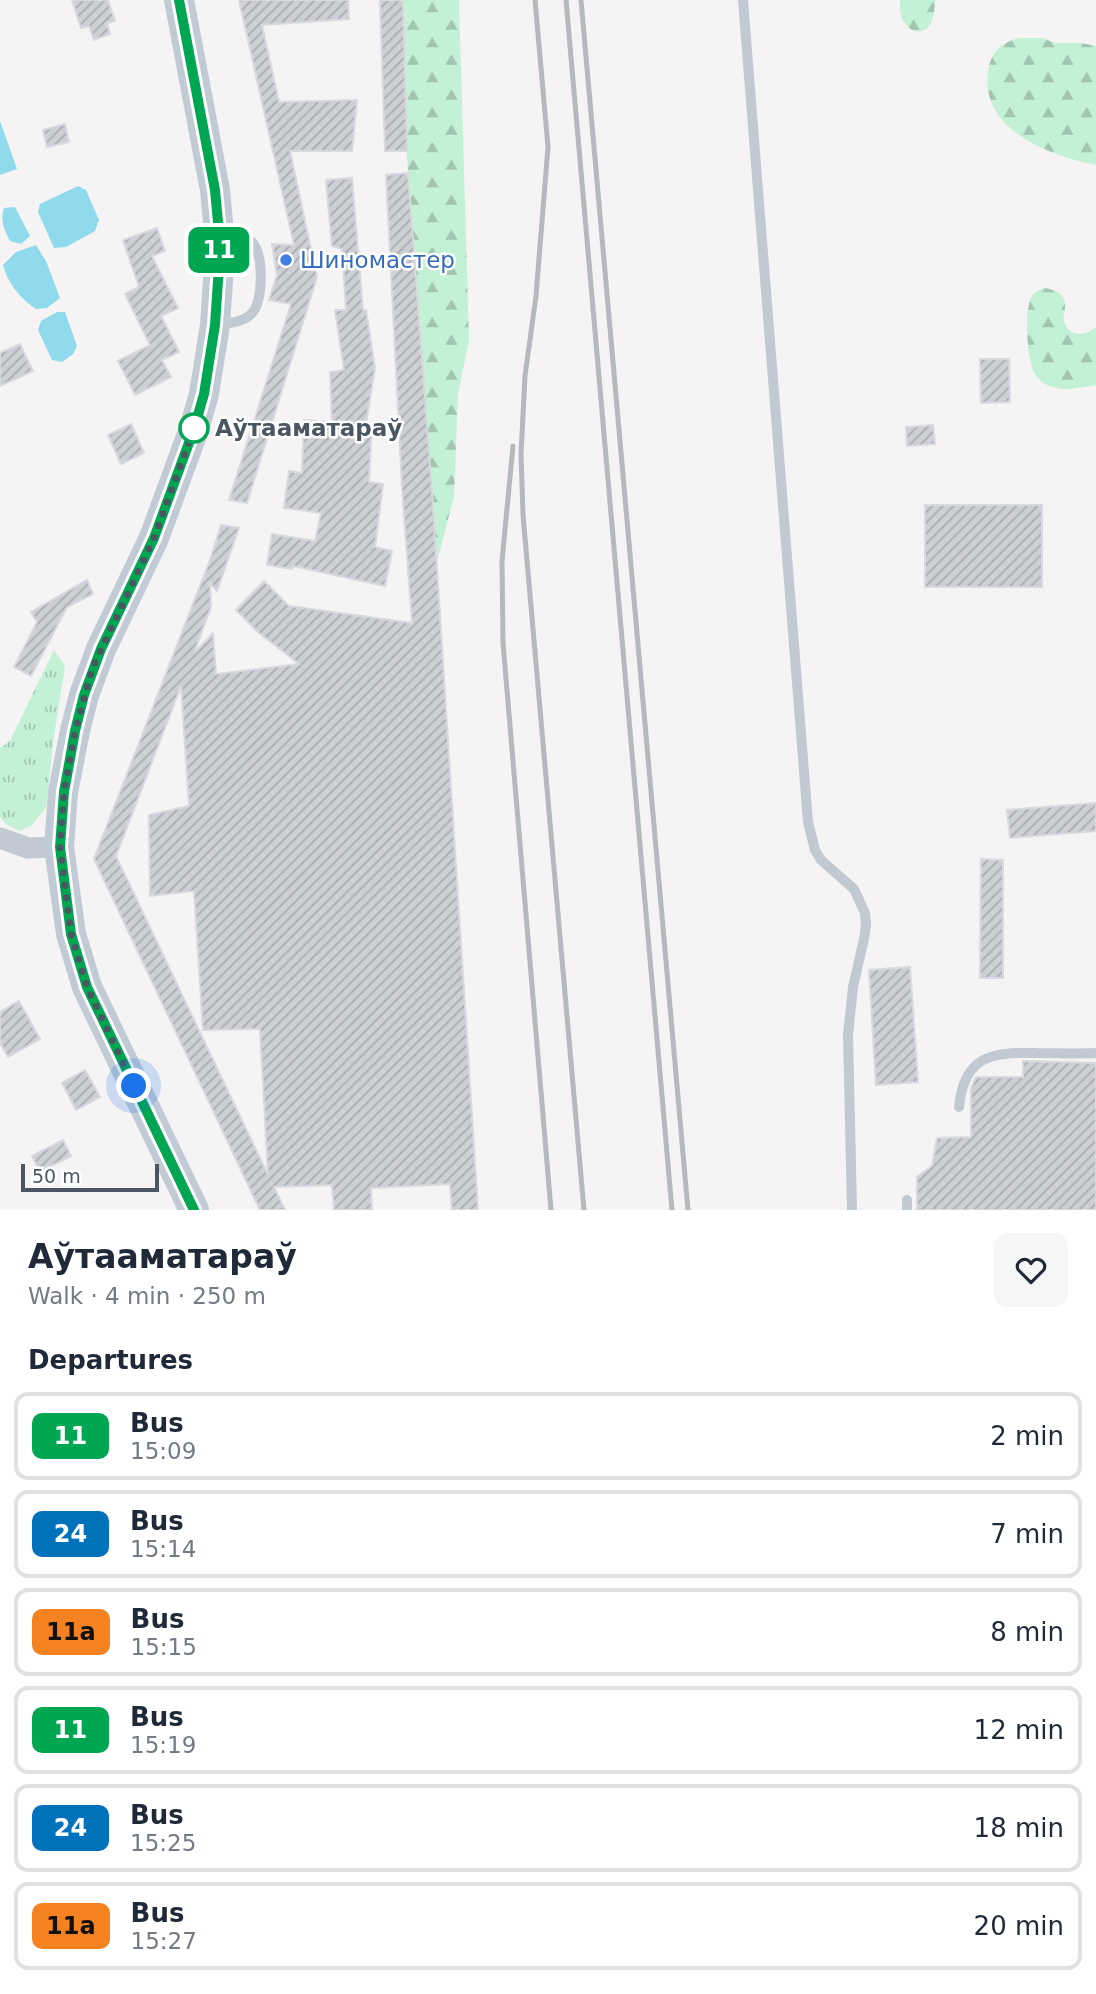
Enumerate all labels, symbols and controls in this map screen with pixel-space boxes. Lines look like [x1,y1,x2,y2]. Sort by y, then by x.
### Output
line badge: 11 [188,227,250,273]
text: 11 [202,236,236,264]
place label: Шиномастер [300,247,455,273]
marker: Шиномастер [278,252,294,268]
marker: Аўтааматараў [179,413,209,443]
place label: Аўтааматараў [215,415,402,441]
your location [116,1068,151,1103]
scale bar [21,1161,159,1193]
text: 50 m [32,1165,81,1187]
button: heart [994,1233,1068,1307]
text: Аўтааматараў [28,1237,297,1276]
text: Walk · 4 min · 250 m [28,1283,266,1309]
text: Departures [28,1345,193,1375]
text: Bus [130,1408,184,1438]
text: 2 min [990,1421,1064,1451]
text: 11 [54,1422,87,1450]
text: 15:09 [130,1438,196,1464]
text: Bus [130,1506,184,1536]
text: 7 min [990,1519,1064,1549]
text: 24 [54,1520,87,1548]
text: 15:14 [130,1536,196,1562]
text: Bus [131,1604,184,1634]
text: 8 min [990,1617,1064,1647]
text: 11а [46,1618,96,1646]
text: 15:15 [131,1634,197,1660]
text: Bus [130,1702,184,1732]
text: 12 min [974,1715,1064,1745]
text: 11 [54,1716,87,1744]
text: 15:19 [130,1732,196,1758]
text: Bus [130,1800,184,1830]
text: 18 min [974,1813,1064,1843]
text: 24 [54,1814,87,1842]
text: 15:25 [130,1830,196,1856]
text: Bus [131,1898,184,1928]
text: 20 min [974,1911,1064,1941]
text: 11а [46,1912,96,1940]
text: 15:27 [131,1928,197,1954]

